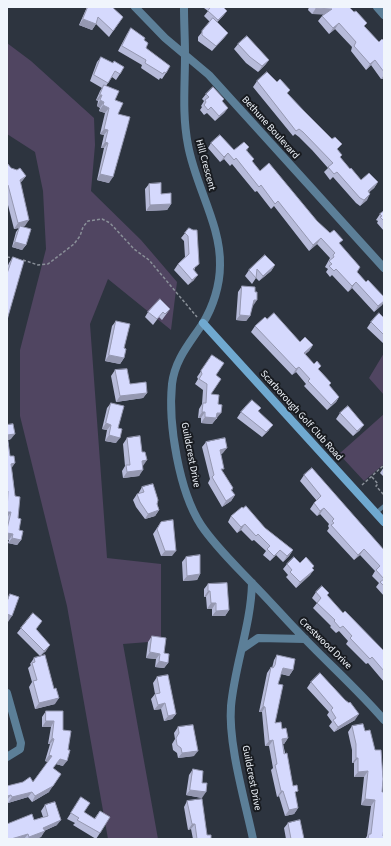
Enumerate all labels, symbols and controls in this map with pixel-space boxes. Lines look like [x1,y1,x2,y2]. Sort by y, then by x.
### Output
street label: Bethune Boulevard [239,94,301,162]
street label: Hill Crescent [192,138,218,192]
street label: Scarborough Golf Club Road [257,368,345,464]
street label: Guildcrest Drive [178,421,202,489]
street label: Crestwood Drive [296,616,354,672]
street label: Guildcrest Drive [239,744,263,812]

